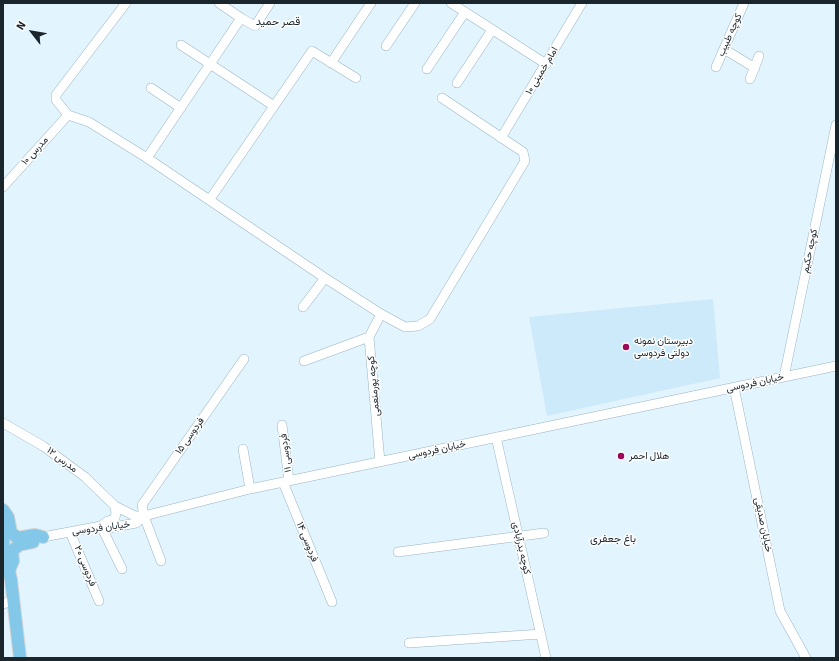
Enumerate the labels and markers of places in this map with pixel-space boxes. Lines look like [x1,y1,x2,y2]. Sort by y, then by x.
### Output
place label: دبیرستان نمونه دولتی فردوسی [634,335,693,358]
marker: دبیرستان نمونه دولتی فردوسی [621,342,631,352]
place label: هلال احمر [629,450,669,462]
marker: هلال احمر [616,451,626,461]

